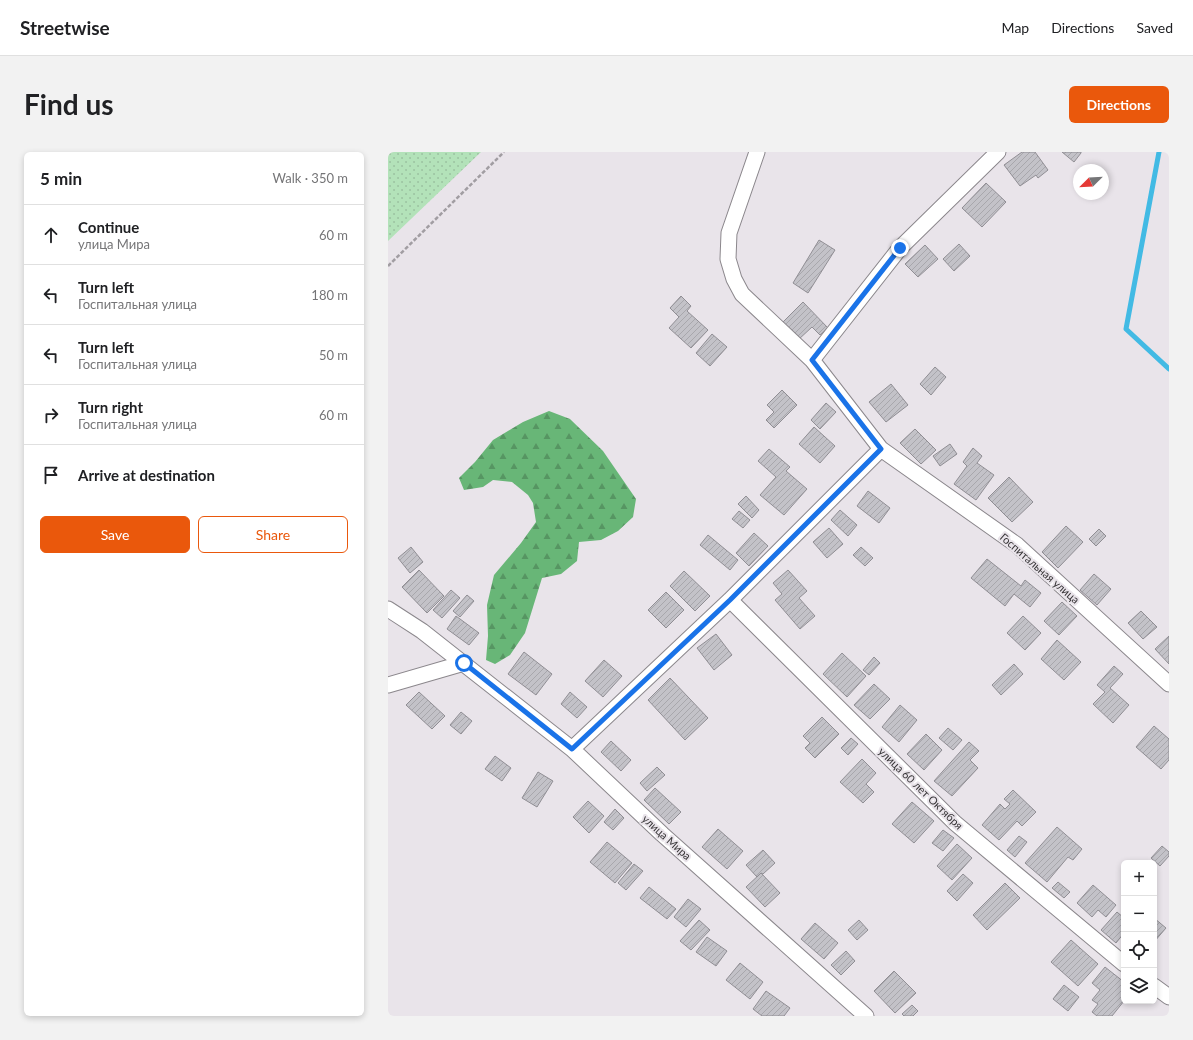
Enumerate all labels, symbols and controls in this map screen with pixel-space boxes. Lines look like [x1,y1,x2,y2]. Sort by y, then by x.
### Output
text: Streetwise [20,16,110,39]
text: Map [1002,19,1029,36]
text: Directions [1051,19,1114,36]
text: Saved [1136,19,1173,36]
button: Directions [1069,86,1169,123]
text: Find us [24,87,114,121]
north arrow [1073,164,1109,200]
text: 5 min [40,168,82,189]
text: Walk · 350 m [272,170,348,186]
text: Continue [78,218,139,236]
icon: ahead [40,224,62,246]
text: 60 m [319,227,348,243]
text: улица Мира [78,236,150,252]
route end [891,239,909,257]
text: Turn left [78,278,134,296]
icon: left [40,284,62,306]
text: 180 m [311,287,348,303]
text: Госпитальная улица [78,296,197,312]
text: Turn left [78,338,134,356]
icon: left [40,344,62,366]
text: 50 m [319,347,348,363]
text: Госпитальная улица [78,356,197,372]
text: Turn right [78,398,143,416]
icon: right [40,404,62,426]
text: 60 m [319,407,348,423]
text: Госпитальная улица [78,416,197,432]
icon: arrive [40,464,62,486]
text: Arrive at destination [78,466,215,484]
button: Save [40,516,190,553]
button: Share [198,516,348,553]
street label: Госпитальная улица [998,530,1082,606]
route start [455,654,473,672]
street label: улица 60 лет Октября [876,744,966,832]
street label: улица Мира [640,812,694,862]
map controls [1121,860,1157,1004]
button: + [1121,860,1157,896]
button: − [1121,896,1157,932]
button: locate [1121,932,1157,968]
button: layers [1121,968,1157,1004]

